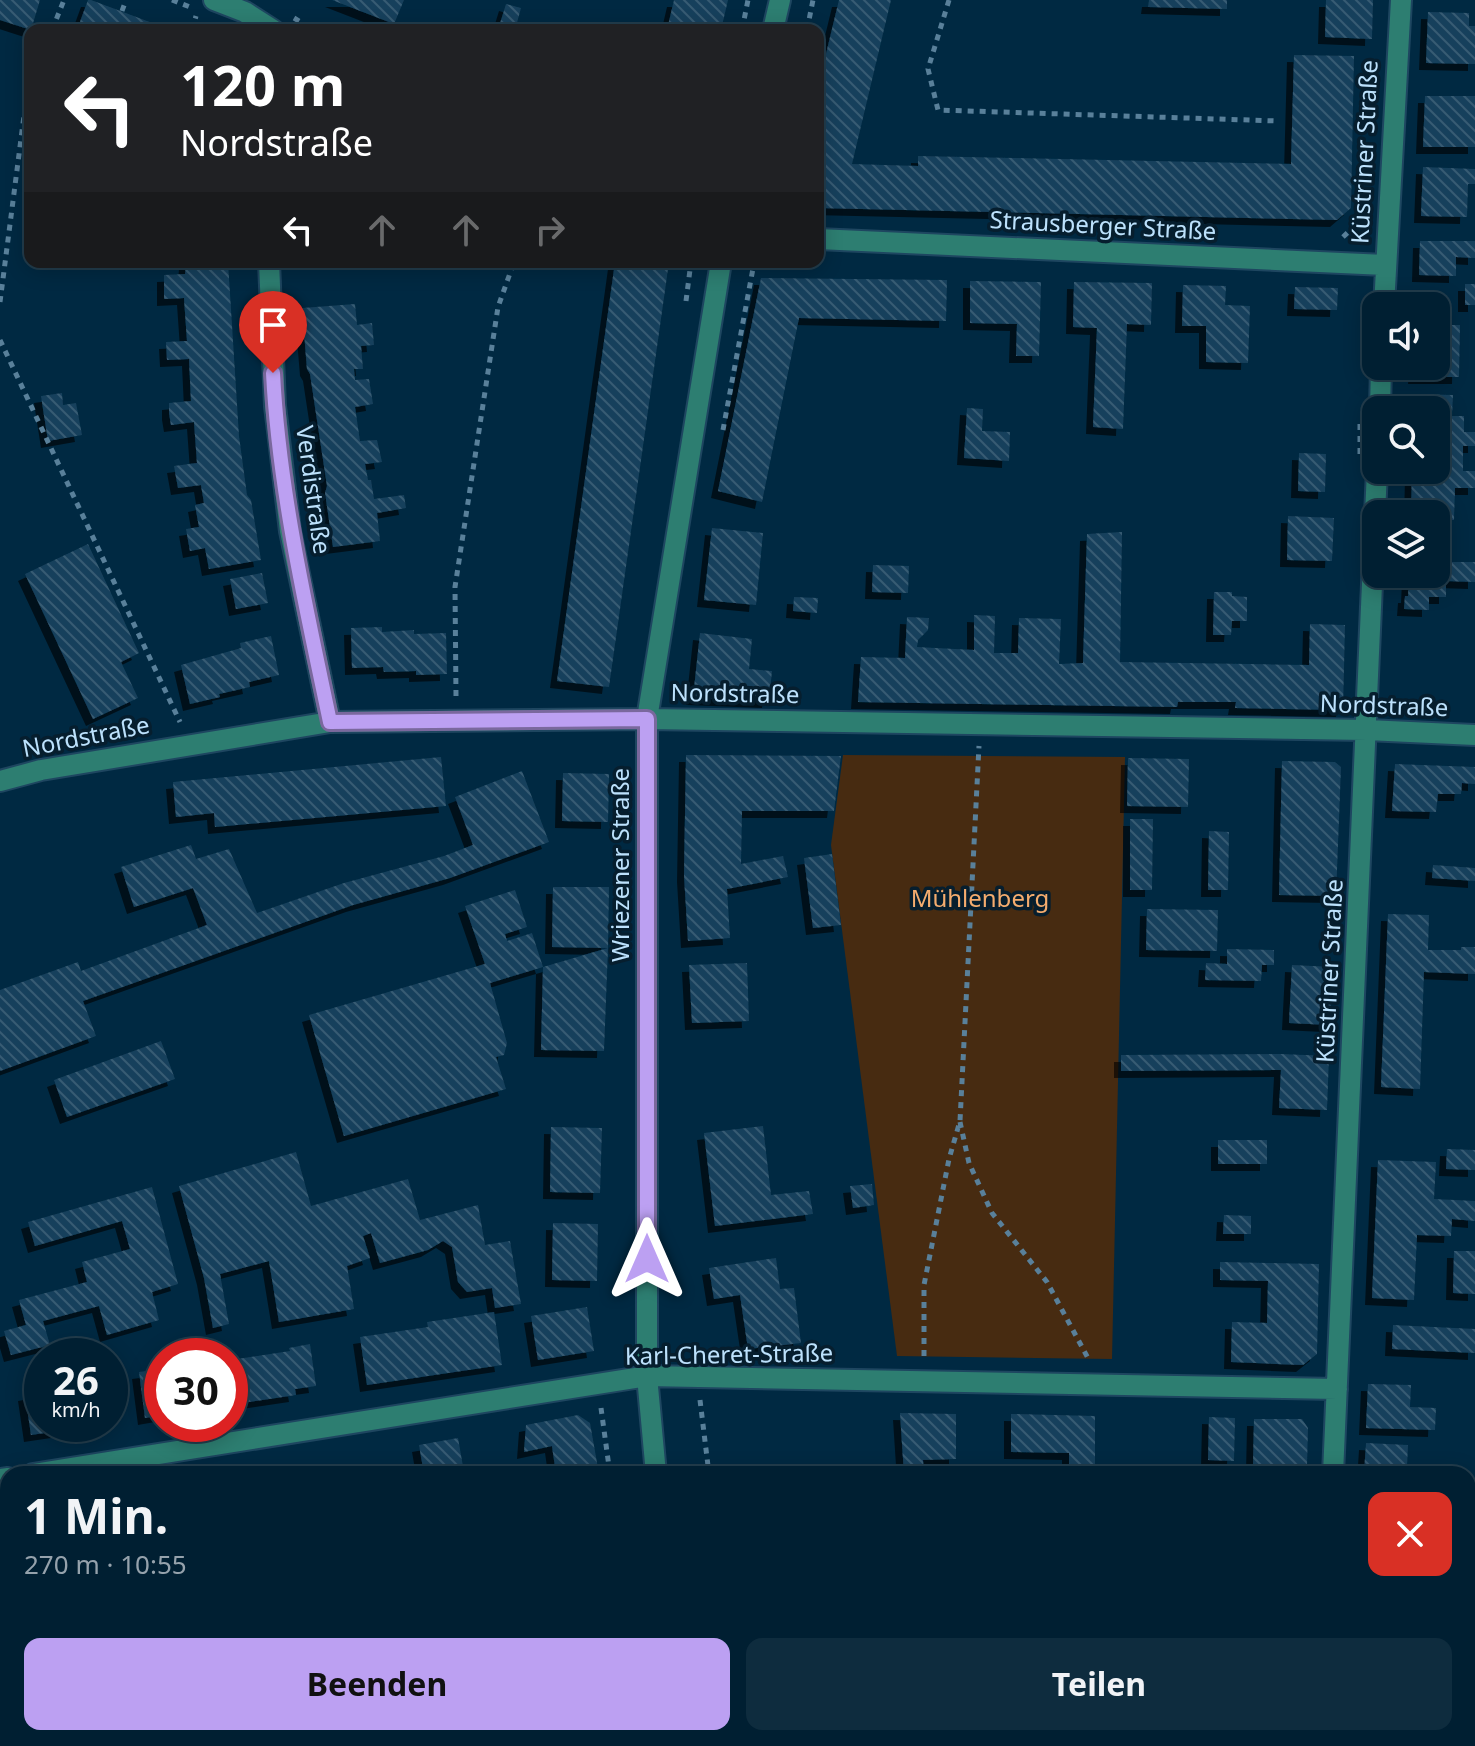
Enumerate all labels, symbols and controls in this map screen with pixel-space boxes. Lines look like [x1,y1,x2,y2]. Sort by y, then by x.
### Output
text: 120 m [180,46,345,122]
icon: left [48,56,152,160]
street label: Küstriner Straße [1342,59,1385,245]
text: Nordstraße [180,118,373,167]
street label: Strausberger Straße [989,202,1217,247]
icon: left [276,208,320,252]
icon: ahead [360,208,404,252]
icon: ahead [444,208,488,252]
icon: right [528,208,572,252]
pin [239,291,307,373]
map controls [1362,292,1450,588]
button: sound [1362,292,1450,380]
icon: arrive [251,303,295,347]
button: search [1362,396,1450,484]
street label: Verdistraße [289,423,340,556]
button: layers [1362,500,1450,588]
street label: Nordstraße [670,675,800,710]
street label: Nordstraße [1319,686,1449,723]
street label: Nordstraße [19,707,152,764]
street label: Wriezener Straße [603,768,636,962]
street label: Küstriner Straße [1307,878,1350,1064]
park label: Mühlenberg [911,881,1049,914]
position arrow [605,1217,689,1301]
street label: Karl-Cheret-Straße [624,1335,833,1372]
speed limit sign: 30 [144,1338,248,1442]
text: 26 [53,1352,99,1407]
text: km/h [51,1396,101,1423]
text: 1 Min. [24,1483,168,1548]
button: close [1368,1492,1452,1576]
text: 270 m · 10:55 [24,1546,187,1582]
button: Beenden [24,1638,730,1730]
button: Teilen [746,1638,1452,1730]

